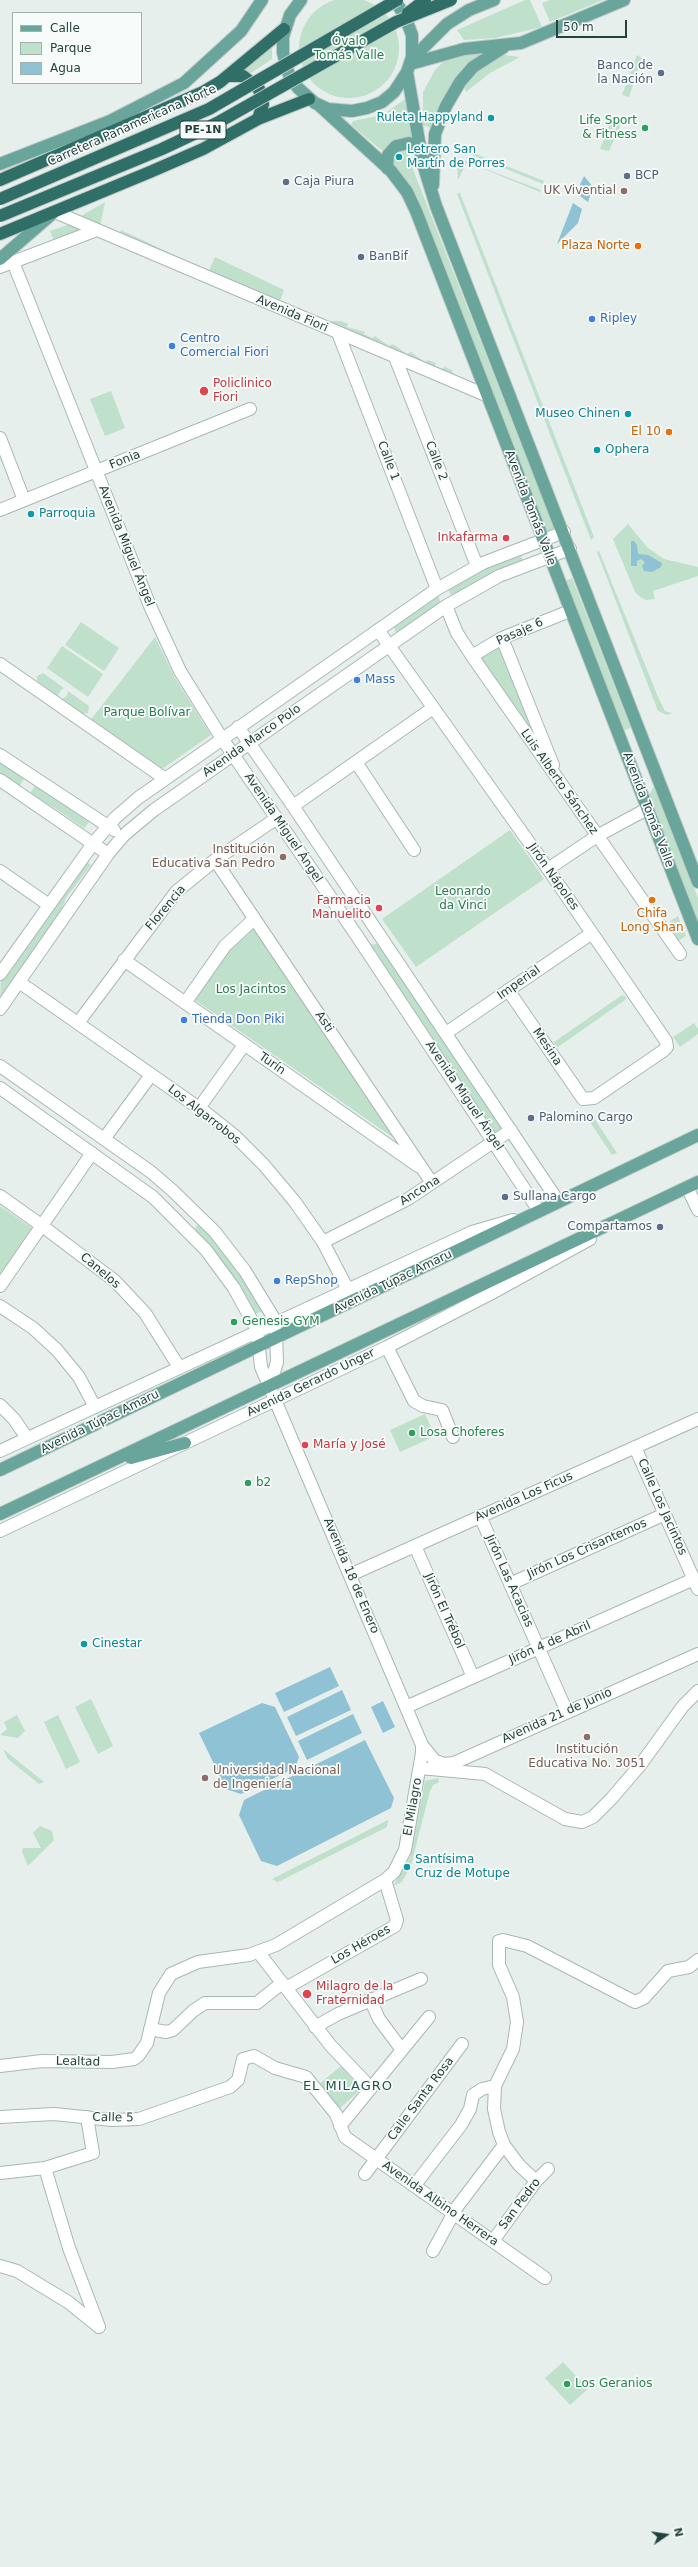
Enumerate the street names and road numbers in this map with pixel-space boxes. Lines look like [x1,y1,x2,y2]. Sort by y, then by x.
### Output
street label: Carretera Panamericana Norte [45,82,219,170]
road number: PE-1N [180,121,226,139]
street label: Avenida Fiori [254,292,330,336]
street label: Calle 1 [374,439,402,483]
street label: Calle 2 [422,439,450,483]
street label: Fonia [107,447,143,473]
street label: Avenida Tomás Valle [501,448,559,568]
street label: Avenida Miguel Ángel [95,483,157,609]
street label: Pasaje 6 [494,615,546,649]
street label: Avenida Marco Polo [200,702,304,780]
street label: Luis Alberto Sánchez [517,727,601,837]
street label: Avenida Tomás Valle [619,750,677,870]
street label: Avenida Miguel Ángel [241,770,325,886]
street label: Jirón Nápoles [525,841,581,913]
street label: Florencia [143,882,189,934]
street label: Imperial [495,963,543,1003]
street label: Asti [312,1009,336,1035]
street label: Mesina [529,1025,565,1069]
street label: Avenida Miguel Ángel [422,1038,506,1154]
street label: Turín [256,1050,288,1078]
street label: Los Algarrobos [165,1082,243,1148]
street label: Ancona [397,1173,443,1209]
street label: Avenida Túpac Amaru [331,1247,455,1317]
street label: Canelos [77,1250,123,1292]
street label: Avenida Gerardo Unger [245,1346,377,1420]
street label: Avenida Túpac Amaru [38,1387,162,1457]
street label: Calle Los Jacintos [634,1456,690,1558]
street label: Avenida Los Ficus [473,1469,575,1525]
street label: Avenida 18 de Enero [320,1516,382,1636]
street label: Jirón Los Crisantemos [525,1516,649,1582]
street label: Jirón Las Acacias [482,1532,536,1630]
street label: Jirón El Trébol [421,1571,467,1651]
street label: Jirón 4 de Abril [507,1619,593,1667]
street label: Avenida 21 de Junio [500,1685,614,1747]
street label: El Milagro [401,1777,425,1837]
street label: Los Héroes [329,1922,393,1968]
street label: Lealtad [56,2054,100,2070]
street label: Calle Santa Rosa [385,2054,457,2144]
street label: Calle 5 [92,2110,134,2126]
street label: Avenida Albino Herrera [379,2158,501,2250]
street label: San Pedro [496,2176,544,2232]

